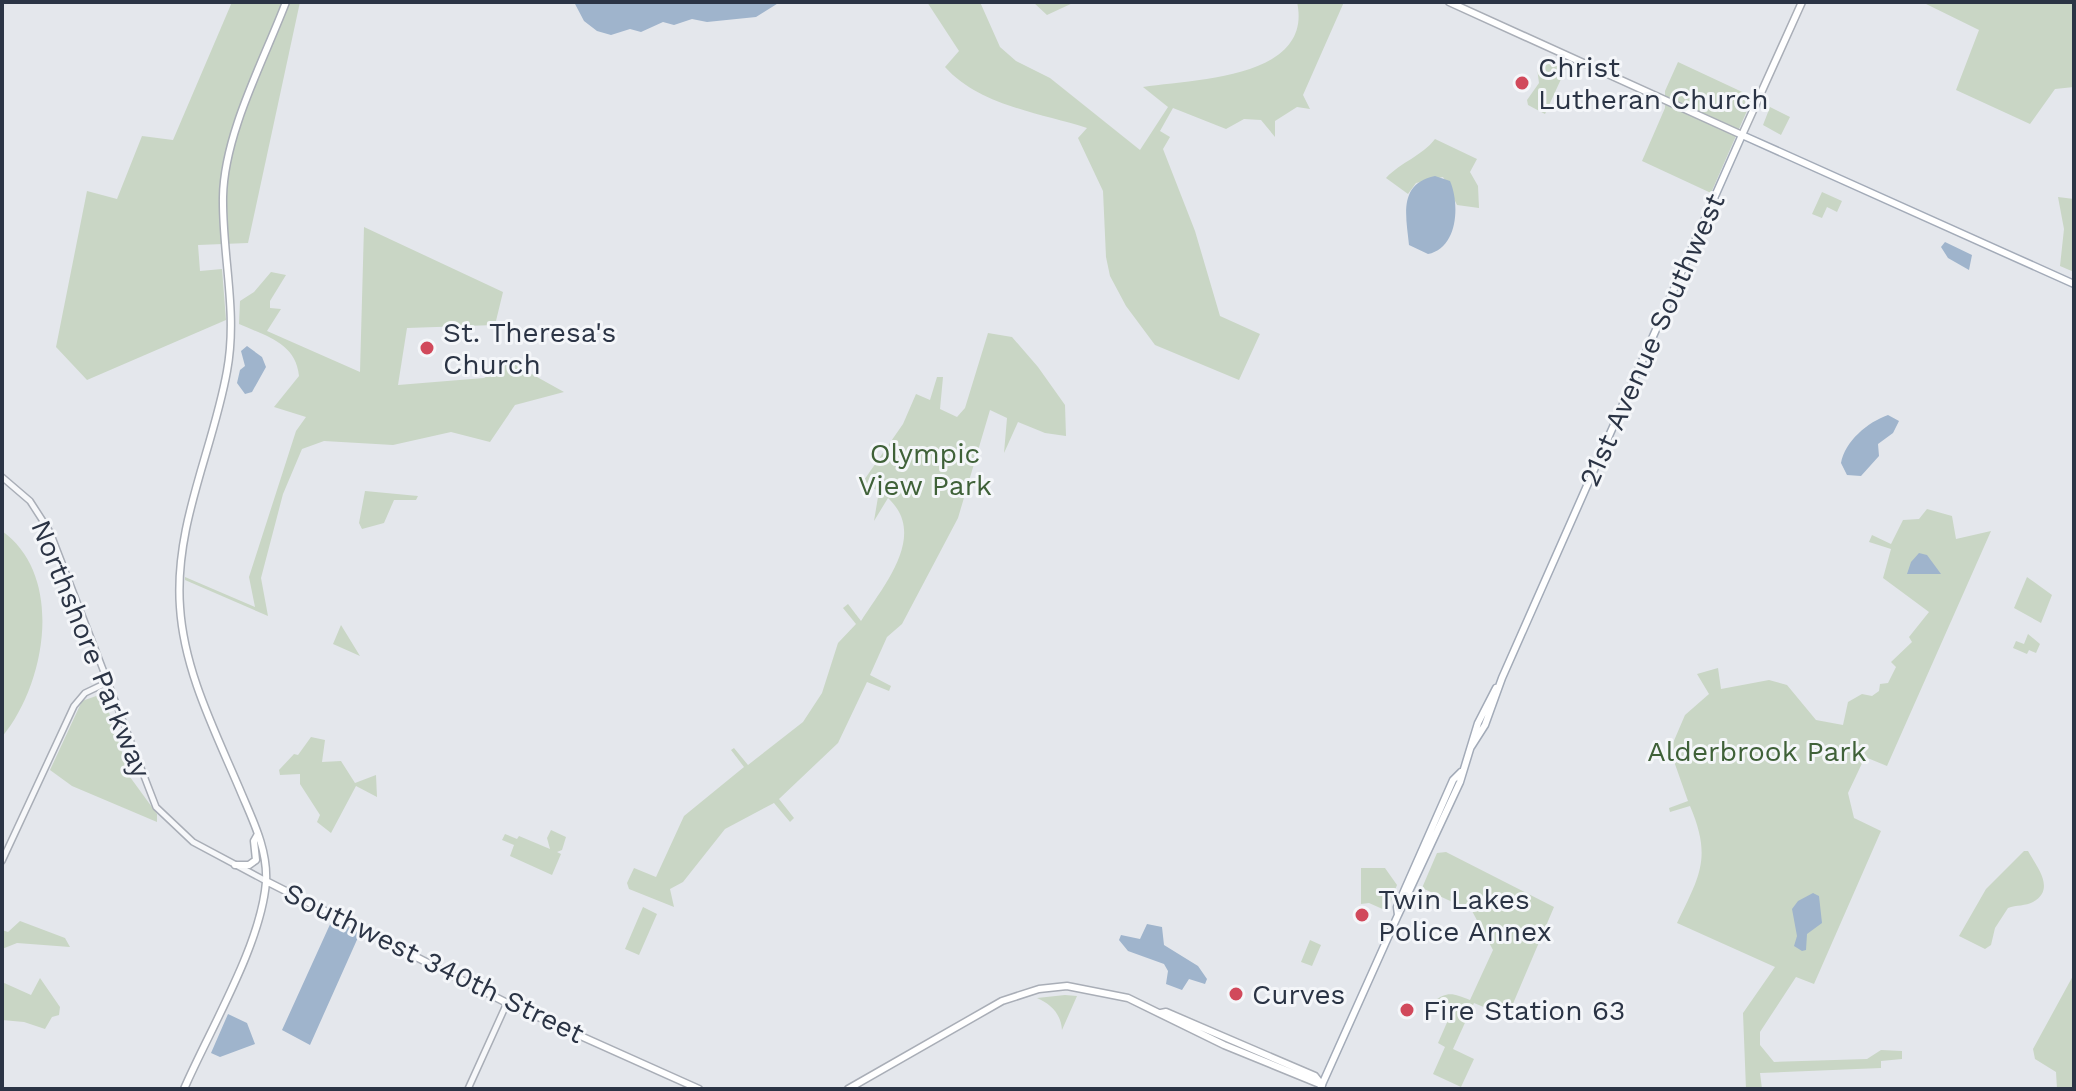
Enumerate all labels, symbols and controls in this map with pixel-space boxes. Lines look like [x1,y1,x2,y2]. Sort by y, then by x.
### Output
place label: Christ Lutheran Church [1538,51,1769,116]
marker: Christ Lutheran Church [1513,74,1531,92]
street label: 21st Avenue Southwest [1572,188,1732,492]
place label: St. Theresa's Church [443,316,616,381]
marker: St. Theresa's Church [418,339,436,357]
park label: Olympic View Park [858,437,992,502]
street label: Northshore Parkway [24,515,158,783]
park label: Alderbrook Park [1647,735,1867,768]
street label: Southwest 340th Street [279,876,590,1050]
place label: Twin Lakes Police Annex [1378,883,1552,948]
marker: Twin Lakes Police Annex [1353,906,1371,924]
place label: Curves [1252,978,1345,1011]
marker: Curves [1227,985,1245,1003]
place label: Fire Station 63 [1423,994,1625,1027]
marker: Fire Station 63 [1398,1001,1416,1019]

